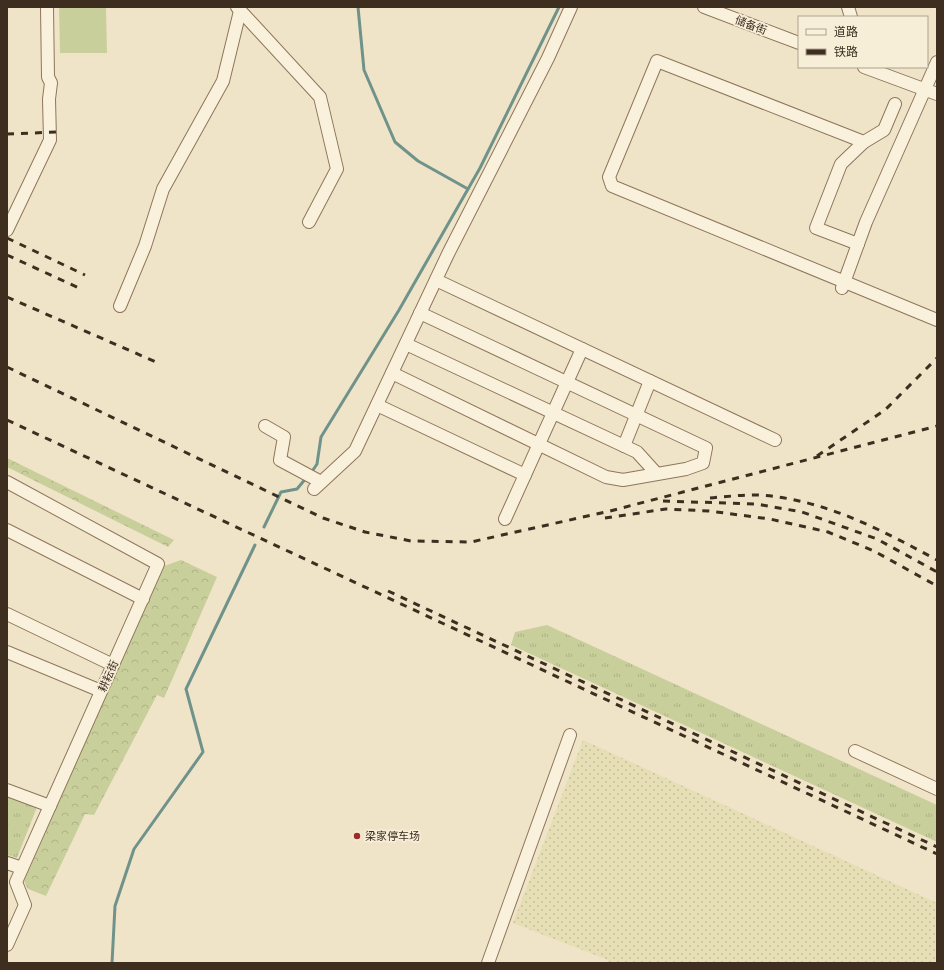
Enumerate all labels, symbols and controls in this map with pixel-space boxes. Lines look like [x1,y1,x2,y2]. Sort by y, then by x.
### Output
street label: 储备街 [733,13,769,37]
legend [798,16,928,68]
text: 道路 [834,24,858,39]
text: 铁路 [834,44,858,59]
street label: 耕耘街 [95,658,121,694]
place label: 梁家停车场 [365,829,420,843]
marker: 梁家停车场 [352,831,362,841]

